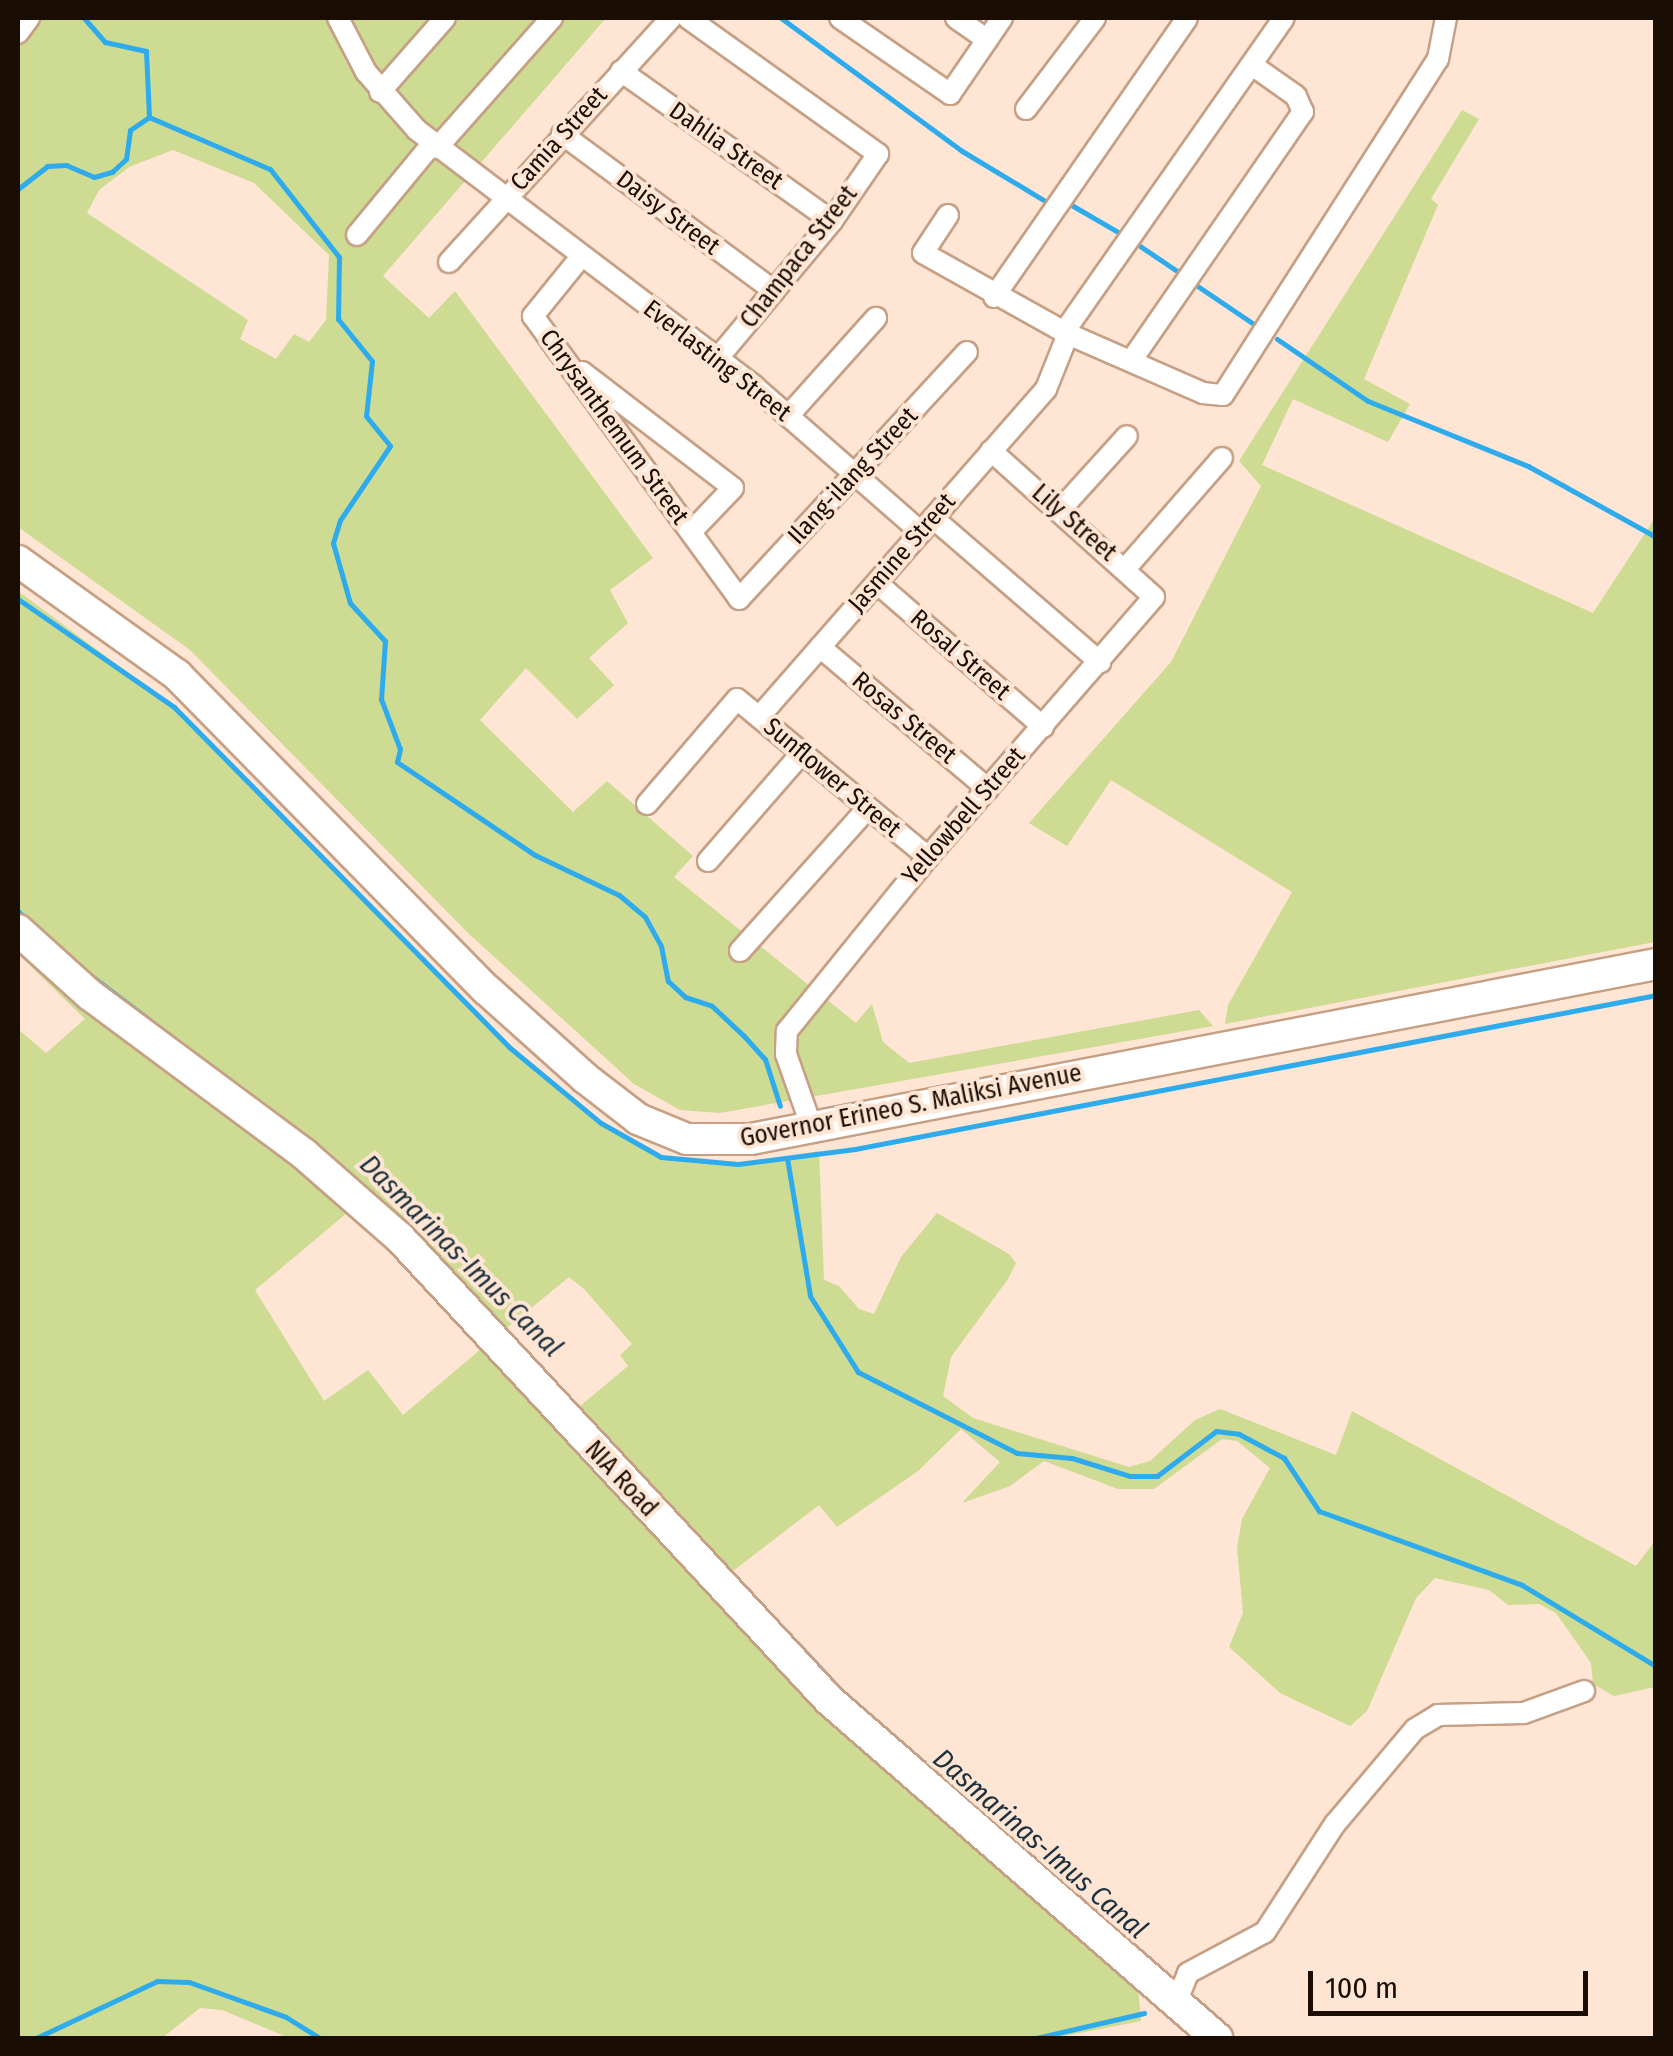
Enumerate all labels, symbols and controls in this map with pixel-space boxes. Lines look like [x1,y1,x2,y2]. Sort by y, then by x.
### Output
street label: Camia Street [504,81,614,197]
street label: Dahlia Street [663,96,789,196]
street label: Daisy Street [610,164,726,262]
street label: Champaca Street [734,180,864,334]
street label: Everlasting Street [637,294,797,428]
street label: Chrysanthemum Street [533,324,695,530]
street label: Ilang-ilang Street [782,401,924,551]
street label: Lily Street [1026,478,1122,568]
street label: Jasmine Street [842,487,962,619]
street label: Rosal Street [904,603,1016,707]
street label: Rosas Street [846,666,962,770]
street label: Sunflower Street [757,712,907,844]
street label: Yellowbell Street [896,741,1032,891]
street label: Governor Erineo S. Maliksi Avenue [738,1058,1084,1154]
water label: Dasmarinas-Imus Canal [353,1148,569,1364]
street label: NIA Road [578,1435,664,1523]
water label: Dasmarinas-Imus Canal [926,1742,1154,1946]
scale bar [1313,1951,1593,2013]
text: 100 m [1325,1970,1398,2006]

